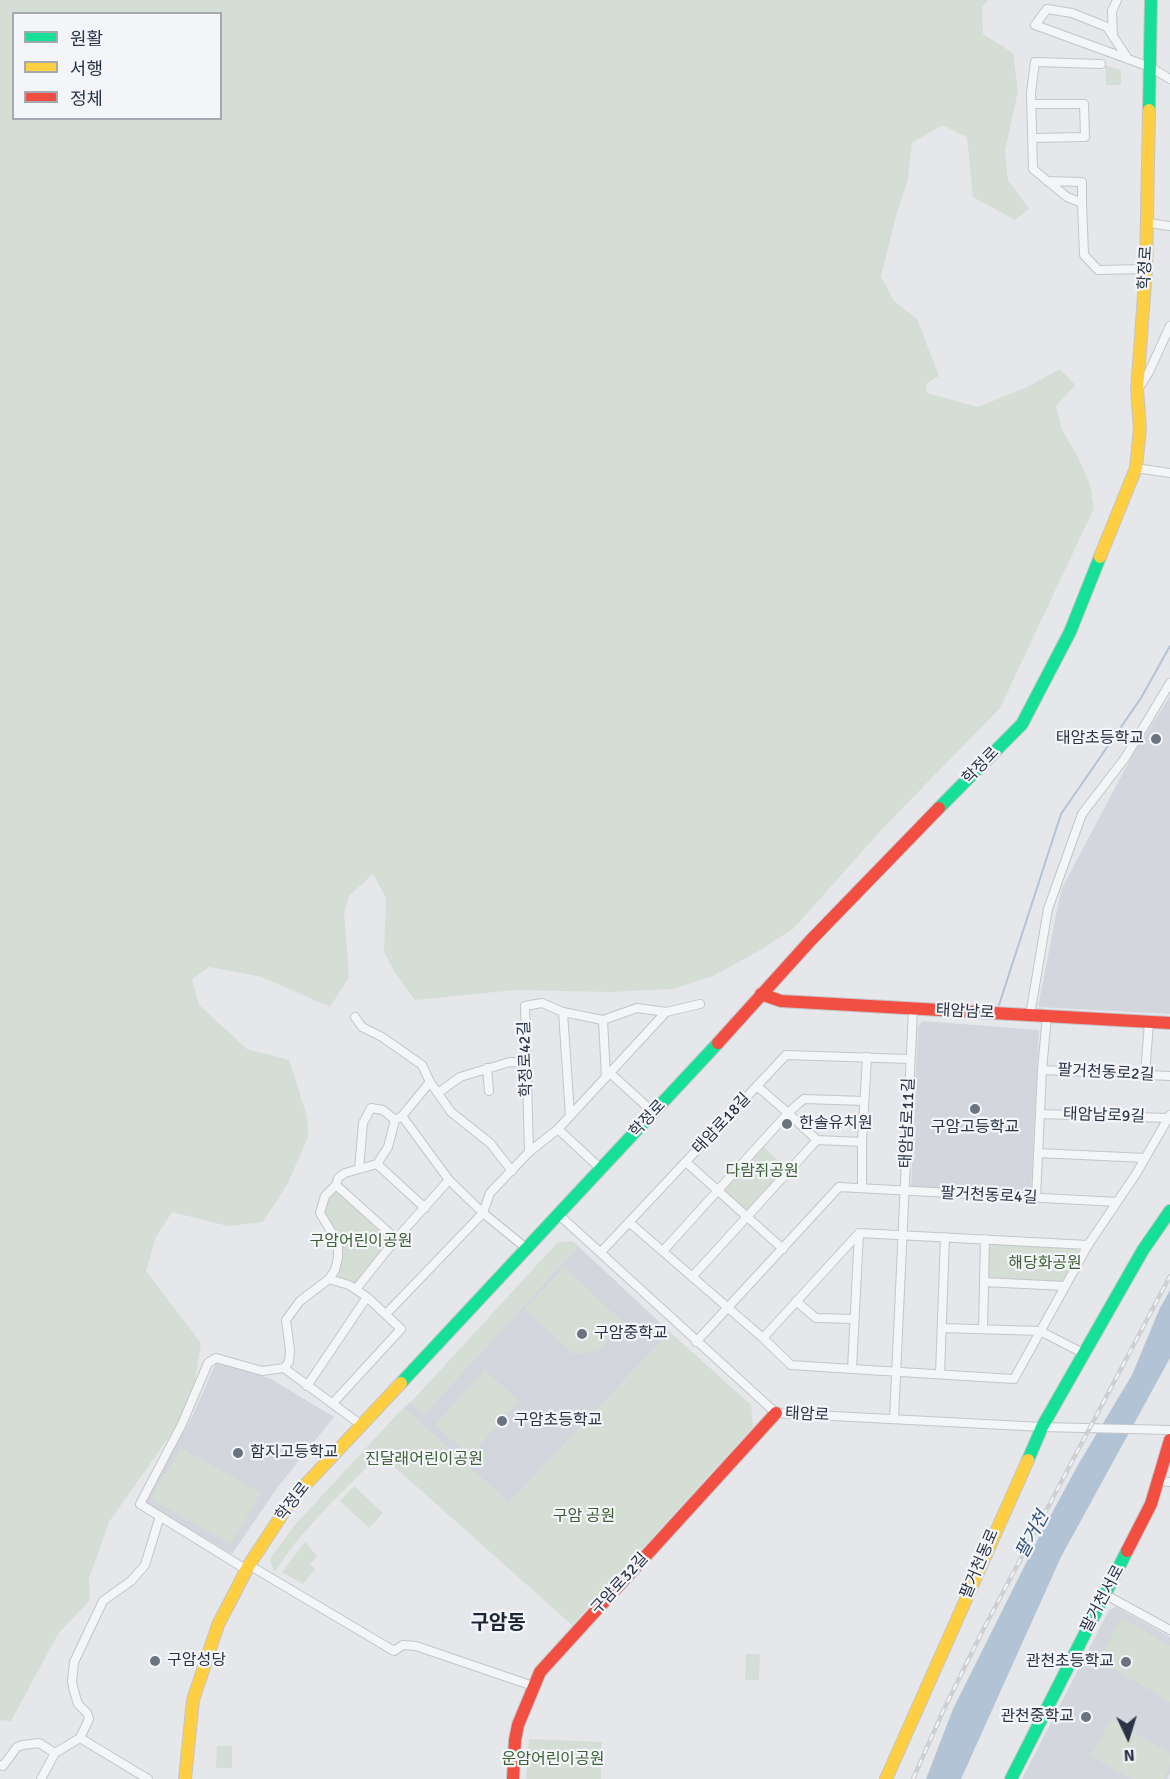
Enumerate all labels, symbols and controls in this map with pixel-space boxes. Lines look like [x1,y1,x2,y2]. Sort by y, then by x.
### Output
legend [12,12,222,120]
text: 원활 [70,28,103,50]
text: 서행 [70,58,103,80]
text: 정체 [70,88,103,110]
street label: 학정로 [1135,245,1157,291]
place label: 태암초등학교 [1056,729,1144,749]
marker: 태암초등학교 [1149,732,1163,746]
street label: 학정로 [959,743,1003,789]
street label: 태암남로 [935,1001,995,1023]
street label: 학정로42길 [515,1021,537,1097]
street label: 팔거천동로2길 [1057,1061,1155,1085]
street label: 태암남로11길 [897,1077,919,1169]
street label: 태암로18길 [689,1090,755,1158]
street label: 학정로 [626,1096,670,1142]
marker: 구암고등학교 [968,1102,982,1116]
street label: 태암남로9길 [1063,1105,1145,1127]
place label: 한솔유치원 [799,1114,873,1134]
marker: 한솔유치원 [780,1117,794,1131]
place label: 구암고등학교 [931,1118,1019,1138]
park label: 다람쥐공원 [725,1162,799,1182]
street label: 팔거천동로4길 [940,1184,1038,1208]
park label: 구암어린이공원 [309,1232,413,1252]
park label: 해당화공원 [1008,1254,1082,1274]
place label: 구암중학교 [594,1324,668,1344]
marker: 구암중학교 [575,1327,589,1341]
street label: 태암로 [784,1404,830,1426]
place label: 구암초등학교 [514,1411,602,1431]
marker: 구암초등학교 [495,1414,509,1428]
place label: 함지고등학교 [250,1443,338,1463]
marker: 함지고등학교 [231,1446,245,1460]
park label: 진달래어린이공원 [365,1450,483,1470]
street label: 학정로 [272,1479,314,1525]
park label: 구암 공원 [553,1507,615,1527]
water label: 팔거천 [1012,1508,1054,1562]
street label: 팔거천동로 [957,1526,1003,1602]
street label: 구암로32길 [587,1549,653,1619]
street label: 팔거천서로 [1077,1562,1129,1636]
district label: 구암동 [470,1612,526,1636]
place label: 구암성당 [167,1651,226,1671]
place label: 관천초등학교 [1026,1652,1114,1672]
marker: 구암성당 [148,1654,162,1668]
marker: 관천초등학교 [1119,1655,1133,1669]
place label: 관천중학교 [1000,1707,1074,1727]
north arrow [1098,1707,1158,1767]
marker: 관천중학교 [1079,1710,1093,1724]
text: N [1123,1745,1136,1765]
park label: 운암어린이공원 [501,1750,605,1770]

